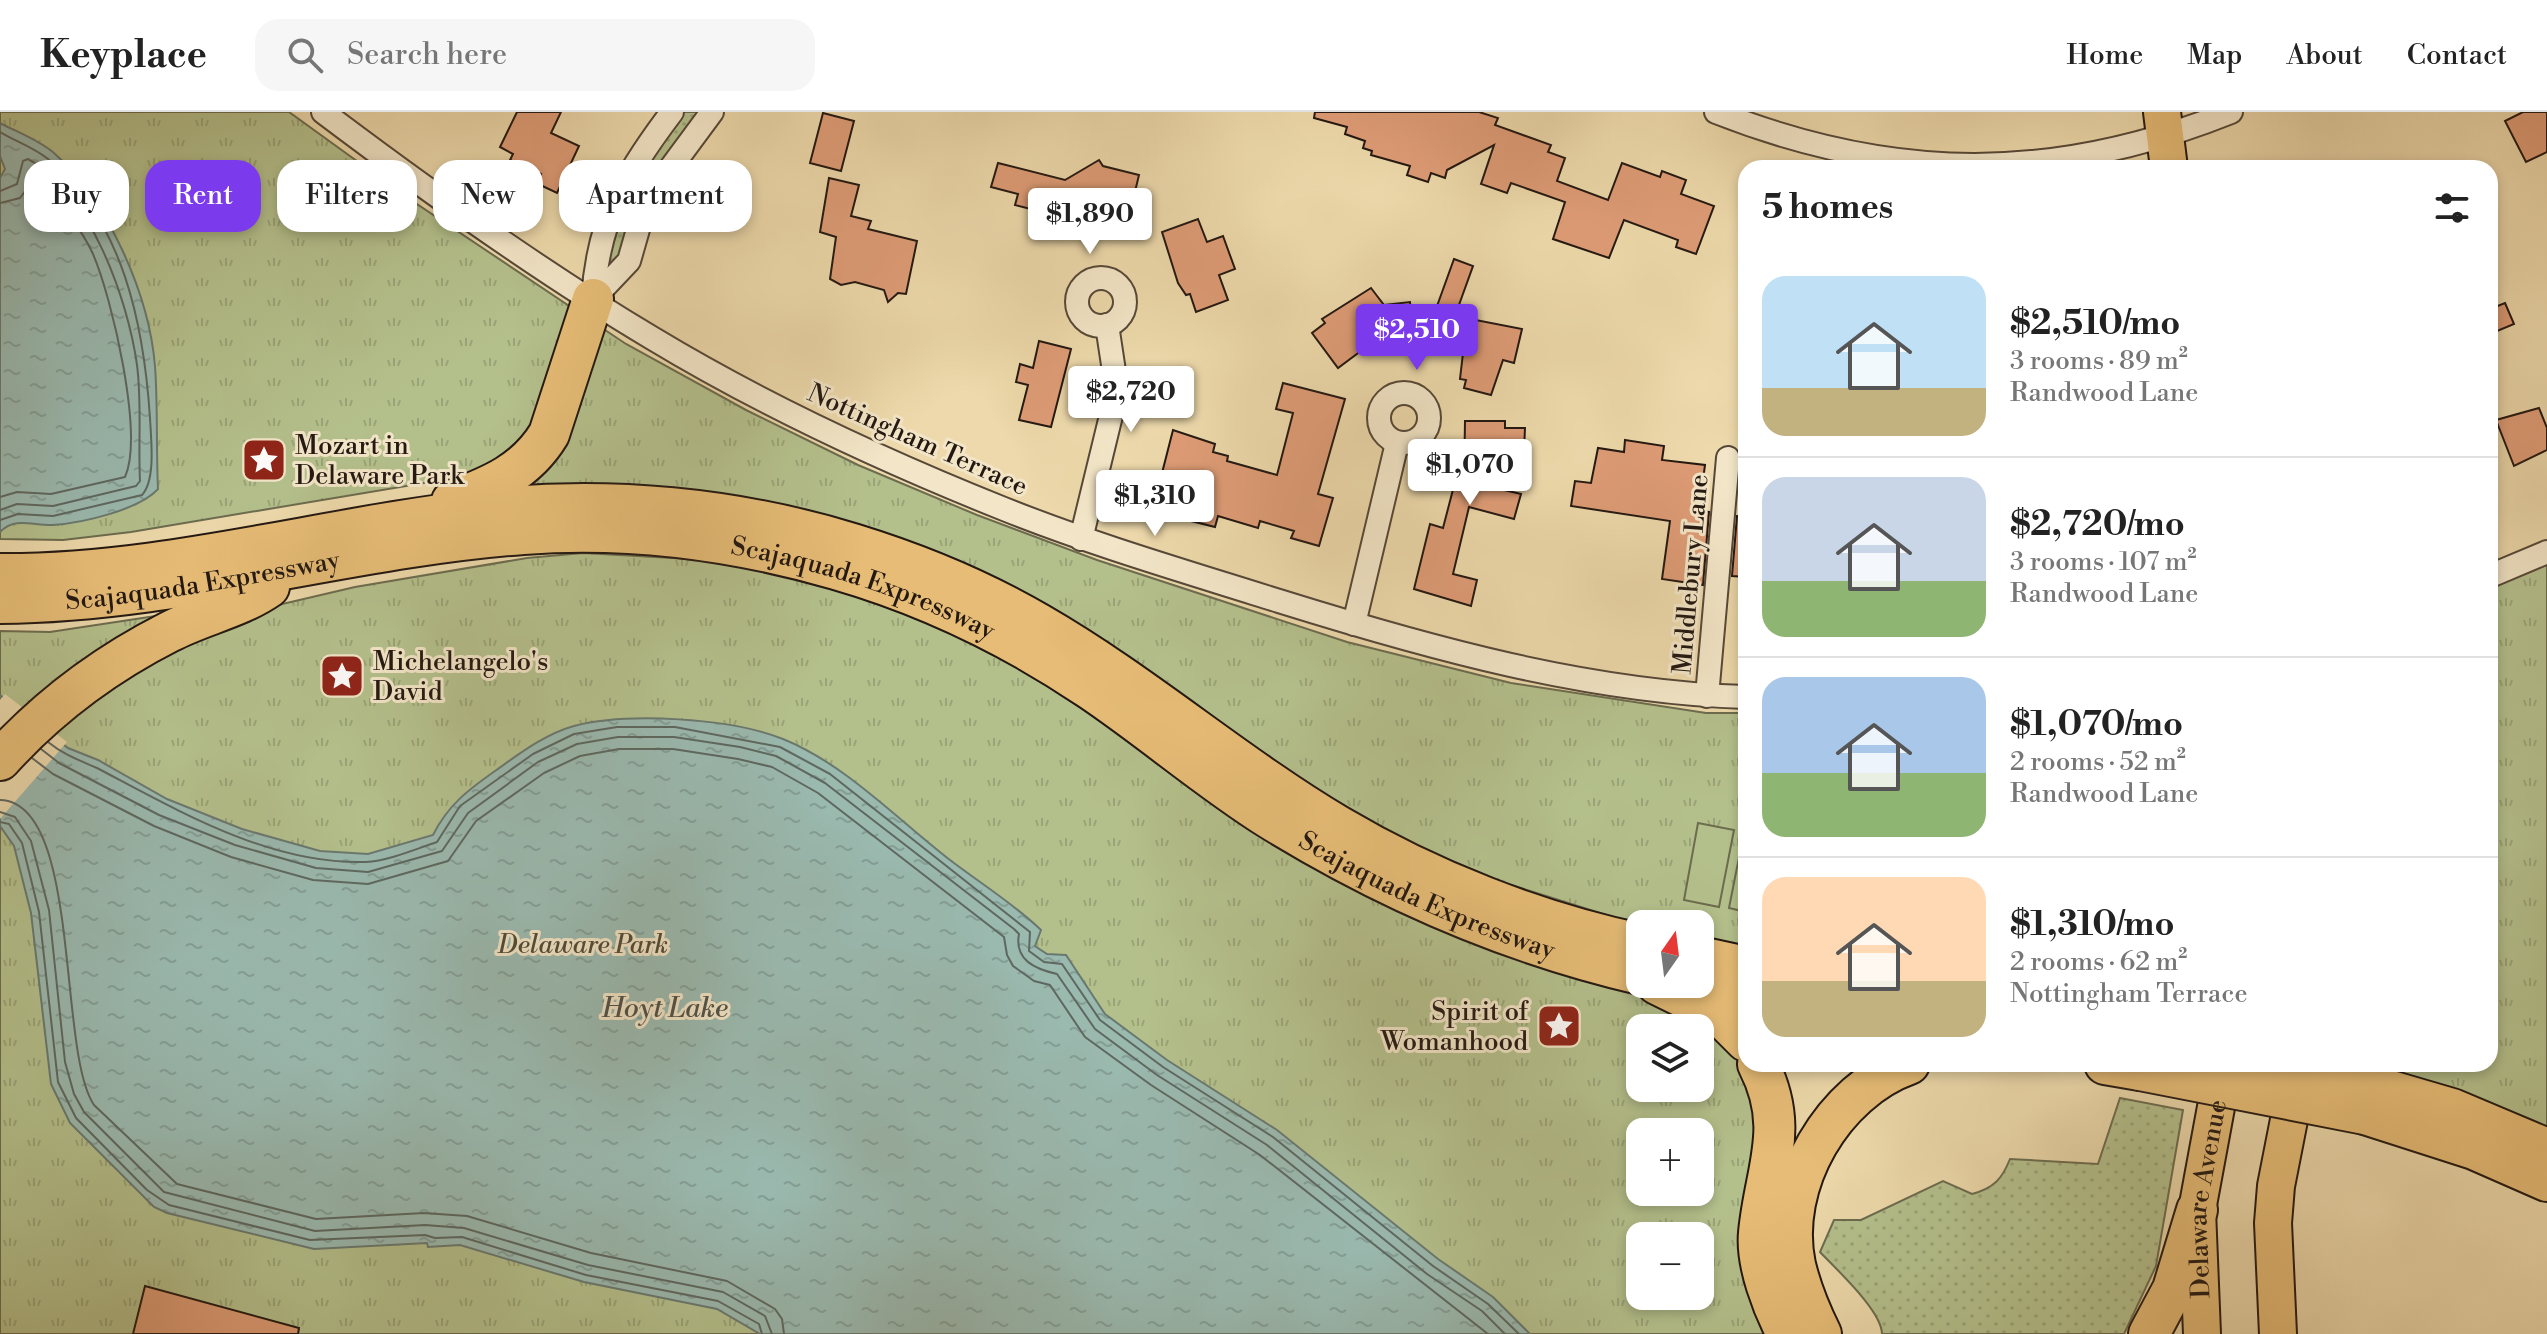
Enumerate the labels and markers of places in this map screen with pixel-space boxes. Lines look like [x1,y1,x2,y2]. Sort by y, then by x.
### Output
pin: $1,890 [1025,188,1155,256]
pin: $2,510 [1352,304,1482,372]
pin: $2,720 [1066,366,1196,434]
place label: Mozart in Delaware Park [295,430,465,492]
place icon: Mozart in Delaware Park [240,436,288,484]
pin: $1,070 [1405,439,1535,507]
pin: $1,310 [1090,470,1220,538]
place label: Michelangelo's David [373,646,548,708]
place icon: Michelangelo's David [318,652,366,700]
place label: Spirit of Womanhood [1380,996,1530,1058]
place icon: Spirit of Womanhood [1535,1002,1583,1050]

